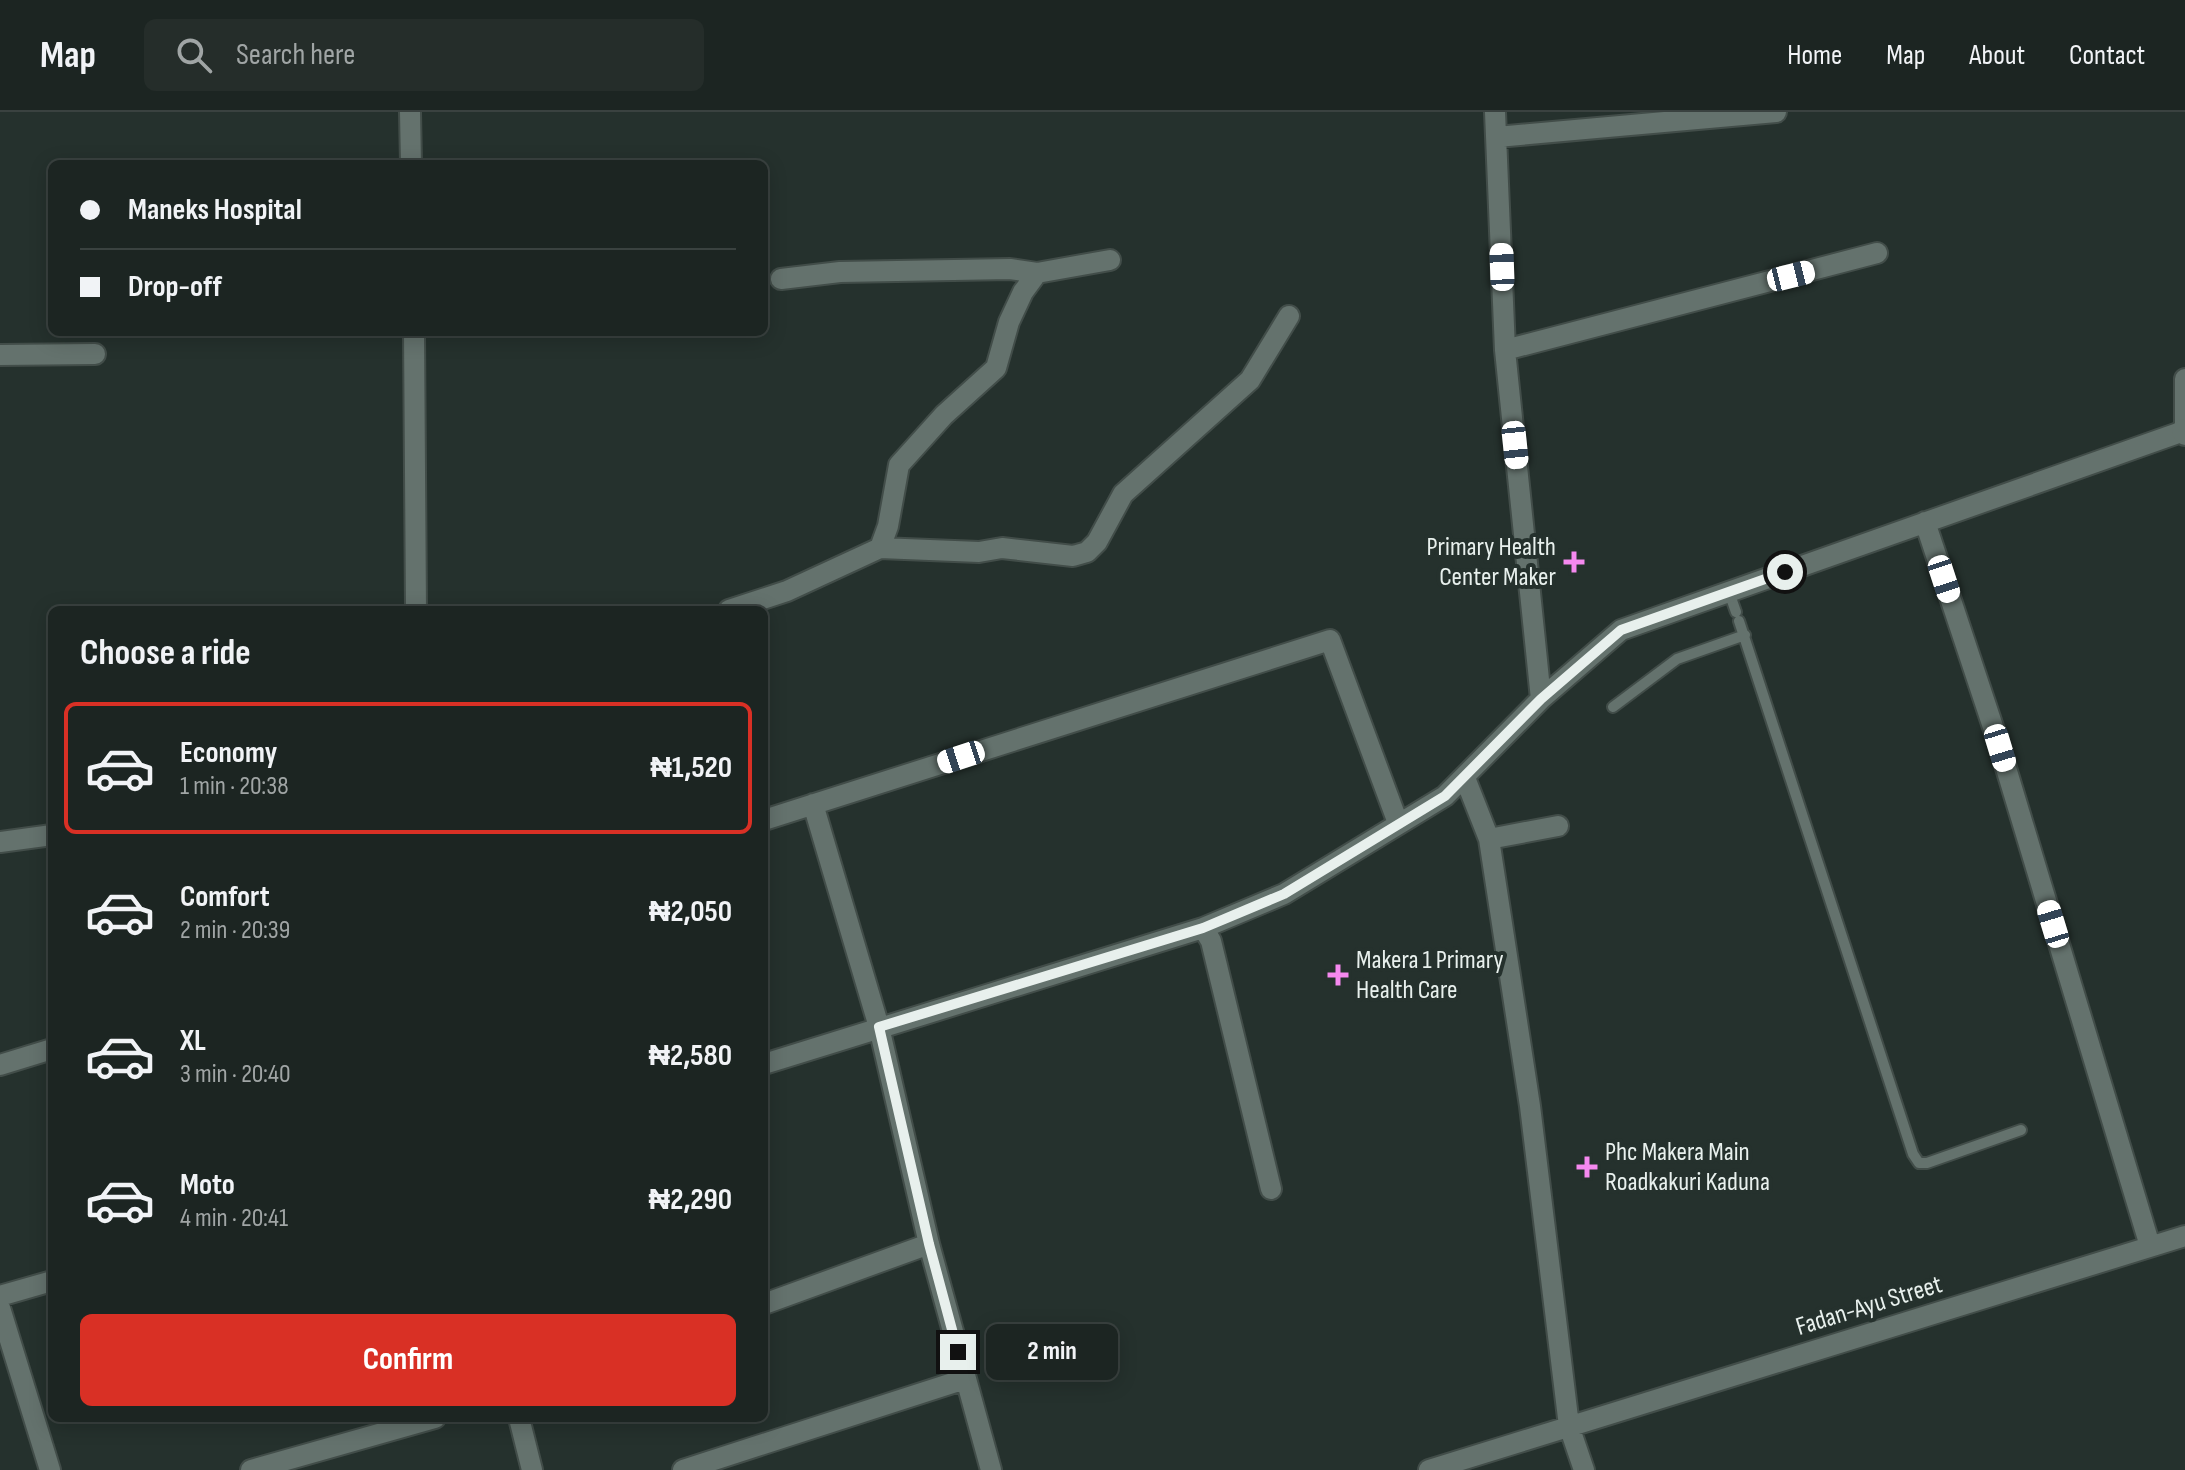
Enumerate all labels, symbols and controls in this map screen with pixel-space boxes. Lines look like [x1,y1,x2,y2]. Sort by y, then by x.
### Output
search box [144,19,704,91]
text: Map [40,33,96,78]
icon: search [172,33,216,77]
text: Search here [236,37,355,73]
text: Home [1787,39,1842,72]
text: Map [1886,39,1925,72]
text: About [1969,39,2025,72]
text: Contact [2069,39,2145,72]
text: Maneks Hospital [128,192,302,228]
car [1489,243,1515,291]
car [1765,259,1817,293]
text: Drop-off [128,269,222,305]
car [1501,420,1529,470]
place label: Primary Health Center Maker [1427,532,1557,593]
marker: Primary Health Center Maker [1563,551,1585,573]
car [1925,552,1963,606]
route start [1767,554,1803,590]
text: Choose a ride [80,632,251,675]
car [1982,722,2018,774]
icon: car [84,732,156,804]
text: Economy [180,735,277,771]
car [934,738,988,776]
text: ₦1,520 [650,750,732,786]
text: 1 min · 20:38 [180,771,289,802]
icon: car [84,876,156,948]
text: Comfort [180,879,270,915]
text: ₦2,050 [649,894,732,930]
car [2035,898,2071,950]
text: 2 min · 20:39 [180,915,290,946]
place label: Makera 1 Primary Health Care [1356,945,1504,1006]
marker: Makera 1 Primary Health Care [1327,964,1349,986]
icon: car [84,1020,156,1092]
text: XL [180,1023,206,1059]
text: ₦2,580 [648,1038,732,1074]
text: 3 min · 20:40 [180,1059,291,1090]
place label: Phc Makera Main Roadkakuri Kaduna [1605,1137,1770,1198]
marker: Phc Makera Main Roadkakuri Kaduna [1576,1156,1598,1178]
icon: car [84,1164,156,1236]
text: Moto [180,1167,235,1203]
text: ₦2,290 [649,1182,732,1218]
text: 4 min · 20:41 [180,1203,288,1234]
street label: Fadan-Ayu Street [1792,1269,1946,1343]
button: Confirm [80,1314,736,1406]
callout: 2 min [986,1324,1118,1380]
route end [940,1334,976,1370]
text: 2 min [1027,1336,1077,1367]

